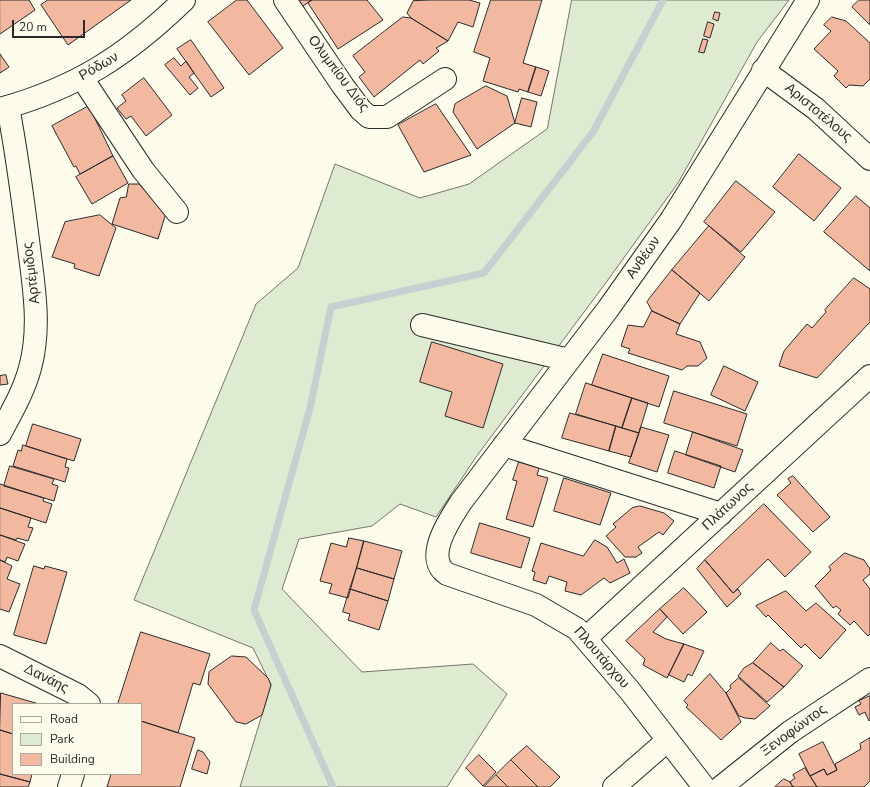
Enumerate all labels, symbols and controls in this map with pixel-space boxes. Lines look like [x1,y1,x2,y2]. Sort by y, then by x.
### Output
scale bar [14,12,87,38]
text: 20 m [19,19,47,35]
street label: Ολυμπίου Διός [304,32,372,116]
street label: Ρόδων [76,49,122,85]
street label: Αριστοτέλους [781,80,855,146]
street label: Ανθέων [623,234,665,282]
street label: Αρτέμιδος [20,241,44,305]
street label: Πλάτωνος [699,479,757,535]
street label: Πλουτάρχου [570,624,632,692]
street label: Δανάης [21,661,71,697]
street label: Ξενοφώντος [758,702,830,760]
legend [12,703,142,775]
text: Road [50,711,78,727]
text: Park [50,731,74,747]
text: Building [50,751,95,767]

